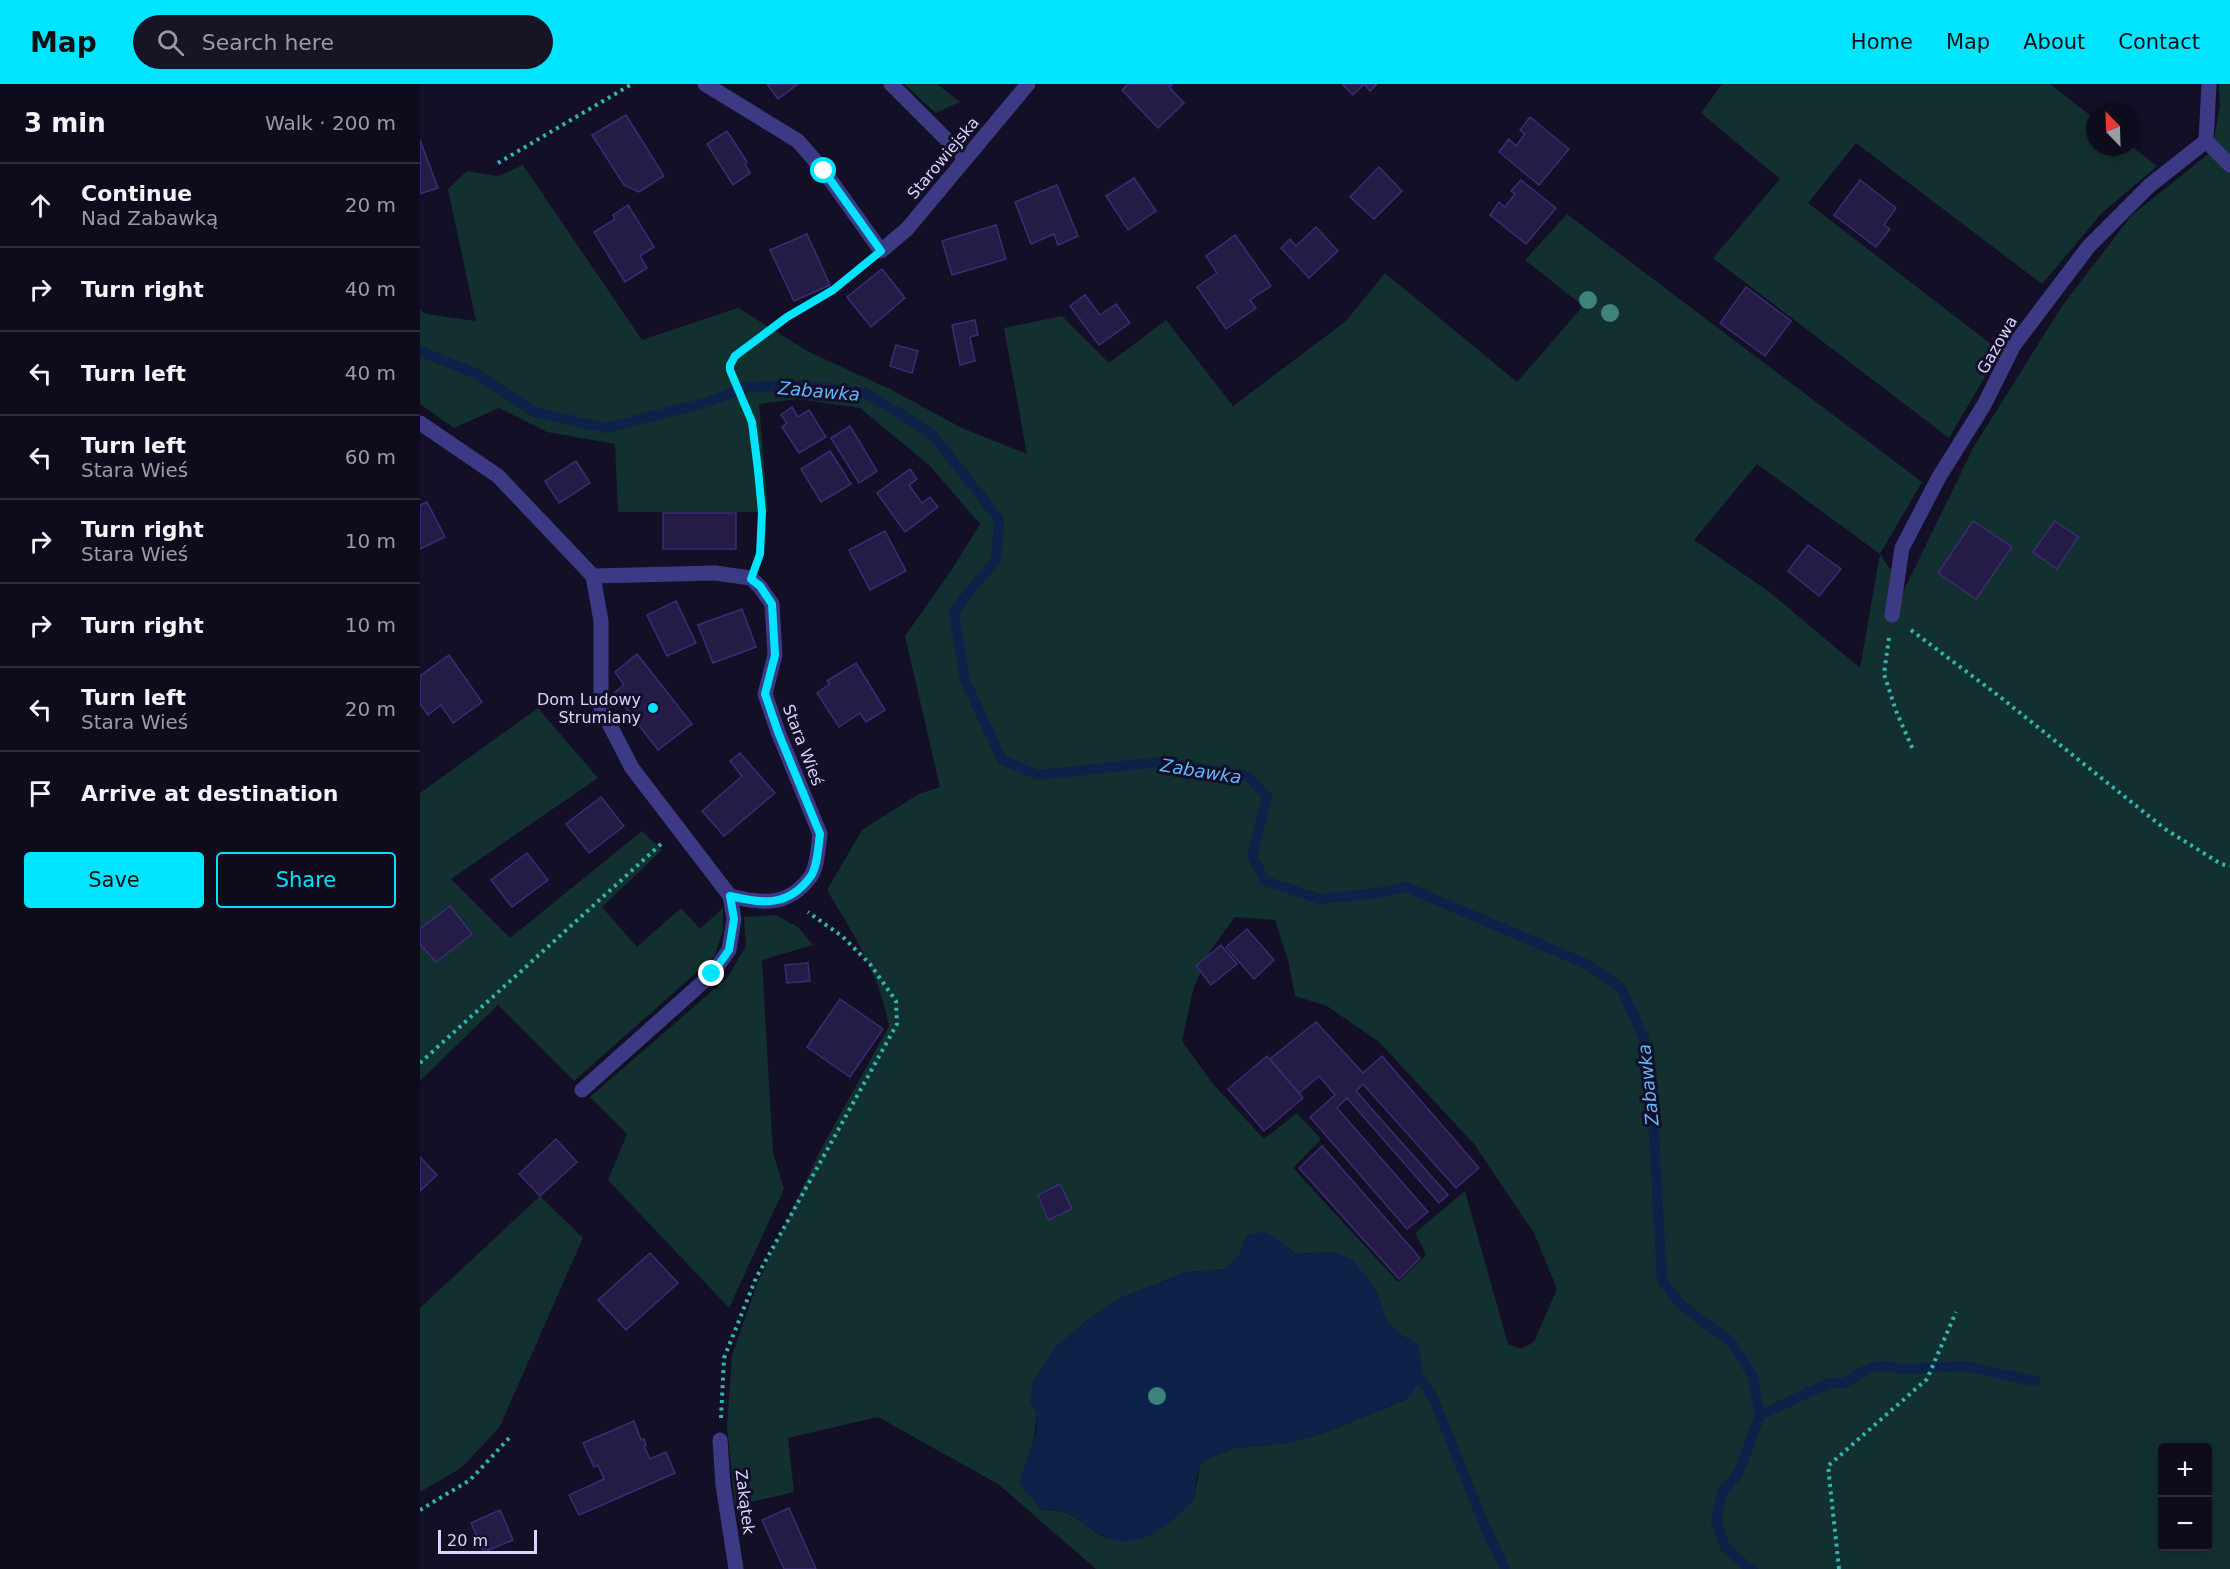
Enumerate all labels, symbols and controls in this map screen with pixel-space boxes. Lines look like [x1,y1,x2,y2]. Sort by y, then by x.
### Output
search box [133,15,553,69]
text: Map [30,26,97,59]
icon: search [154,26,187,59]
text: Search here [202,30,334,55]
text: Home [1851,30,1913,54]
text: Map [1946,30,1990,54]
text: About [2023,30,2085,54]
text: Contact [2118,30,2200,54]
north arrow [2086,102,2140,156]
text: 3 min [24,108,106,138]
text: Walk · 200 m [265,111,396,135]
street label: Starowiejska [903,113,983,203]
route start [810,157,836,183]
text: Continue [81,181,192,206]
icon: ahead [24,189,57,222]
text: 20 m [345,193,396,217]
text: Nad Zabawką [81,206,218,230]
icon: right [24,273,57,306]
text: Turn right [81,277,204,302]
text: 40 m [345,277,396,301]
street label: Gazowa [1973,313,2021,377]
icon: left [24,357,57,390]
text: Turn left [81,361,186,386]
text: 40 m [345,361,396,385]
water label: Zabawka [776,377,861,405]
text: Turn left [81,433,186,458]
icon: left [24,441,57,474]
text: 60 m [345,445,396,469]
text: Stara Wieś [81,458,188,482]
text: Turn right [81,517,204,542]
icon: right [24,525,57,558]
text: 10 m [345,529,396,553]
text: Stara Wieś [81,542,188,566]
icon: right [24,609,57,642]
text: Turn right [81,613,204,638]
text: 10 m [345,613,396,637]
text: Turn left [81,685,186,710]
place label: Dom Ludowy Strumiany [537,690,641,727]
icon: left [24,693,57,726]
text: 20 m [345,697,396,721]
marker: Dom Ludowy Strumiany [646,701,660,715]
street label: Stara Wieś [779,702,827,788]
text: Stara Wieś [81,710,188,734]
water label: Zabawka [1158,754,1243,788]
icon: arrive [24,777,57,810]
text: Arrive at destination [81,781,338,806]
button: Save [24,852,204,908]
button: Share [216,852,396,908]
route end [698,960,724,986]
water label: Zabawka [1633,1043,1663,1128]
map controls [2158,1443,2212,1551]
button: + [2158,1443,2212,1497]
street label: Zakątek [732,1468,758,1536]
button: − [2158,1497,2212,1551]
scale bar [438,1527,537,1554]
text: 20 m [447,1531,488,1550]

